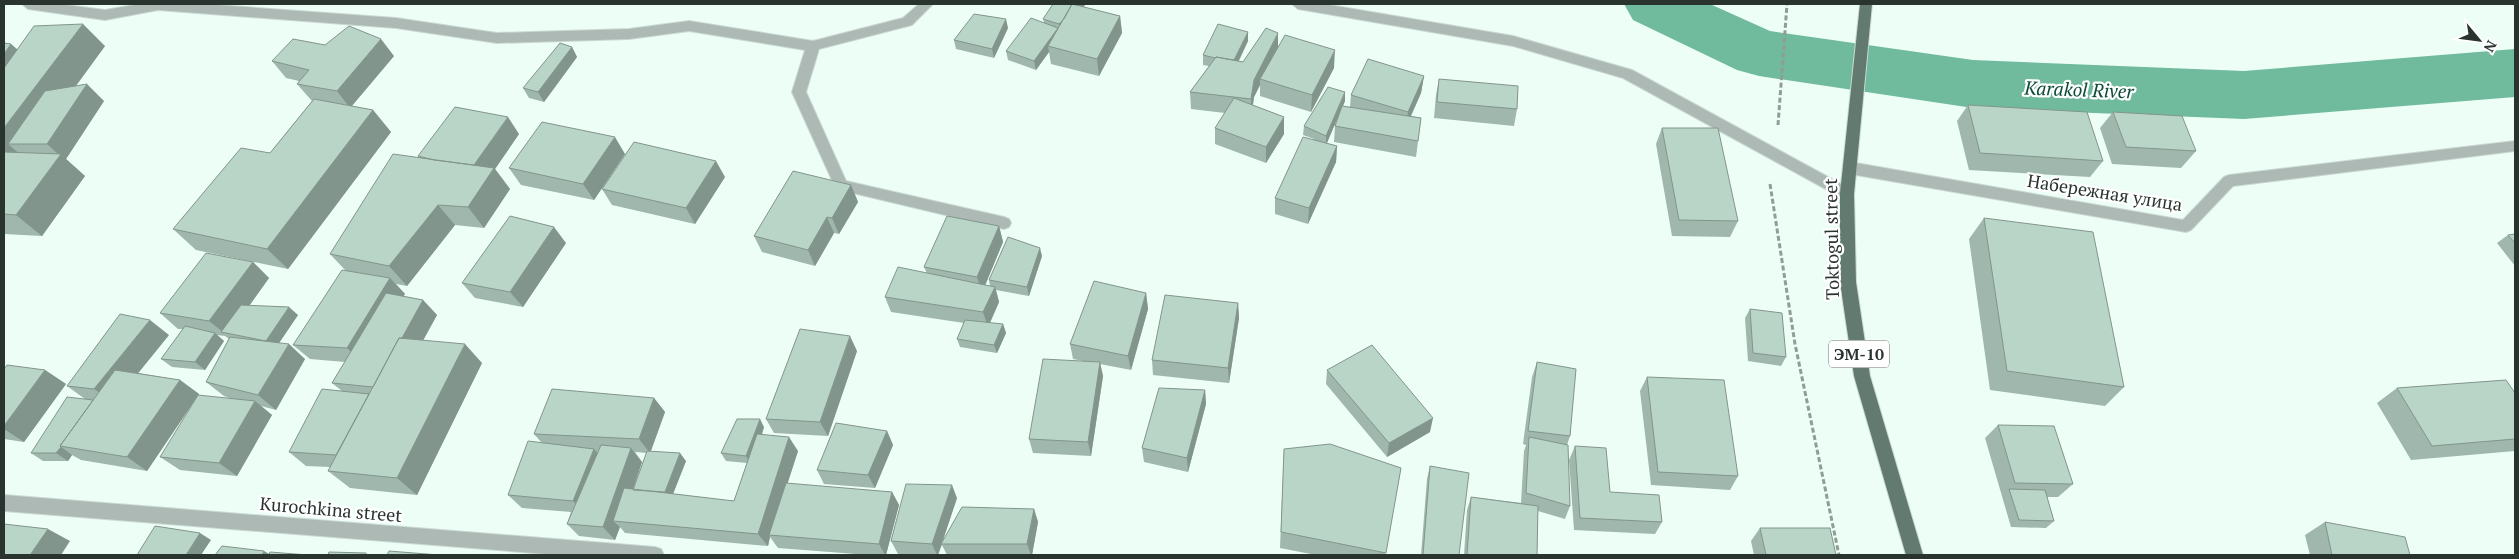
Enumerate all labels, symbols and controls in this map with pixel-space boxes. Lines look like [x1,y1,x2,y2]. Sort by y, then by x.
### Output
north arrow [2454,15,2504,65]
text: N [2480,37,2502,56]
water label: Karakol River [2023,75,2135,103]
street label: Набережная улица [2026,168,2184,216]
street label: Toktogul street [1818,178,1844,300]
road number: ЭМ-10 [1829,340,1889,368]
street label: Kurochkina street [259,491,403,527]

